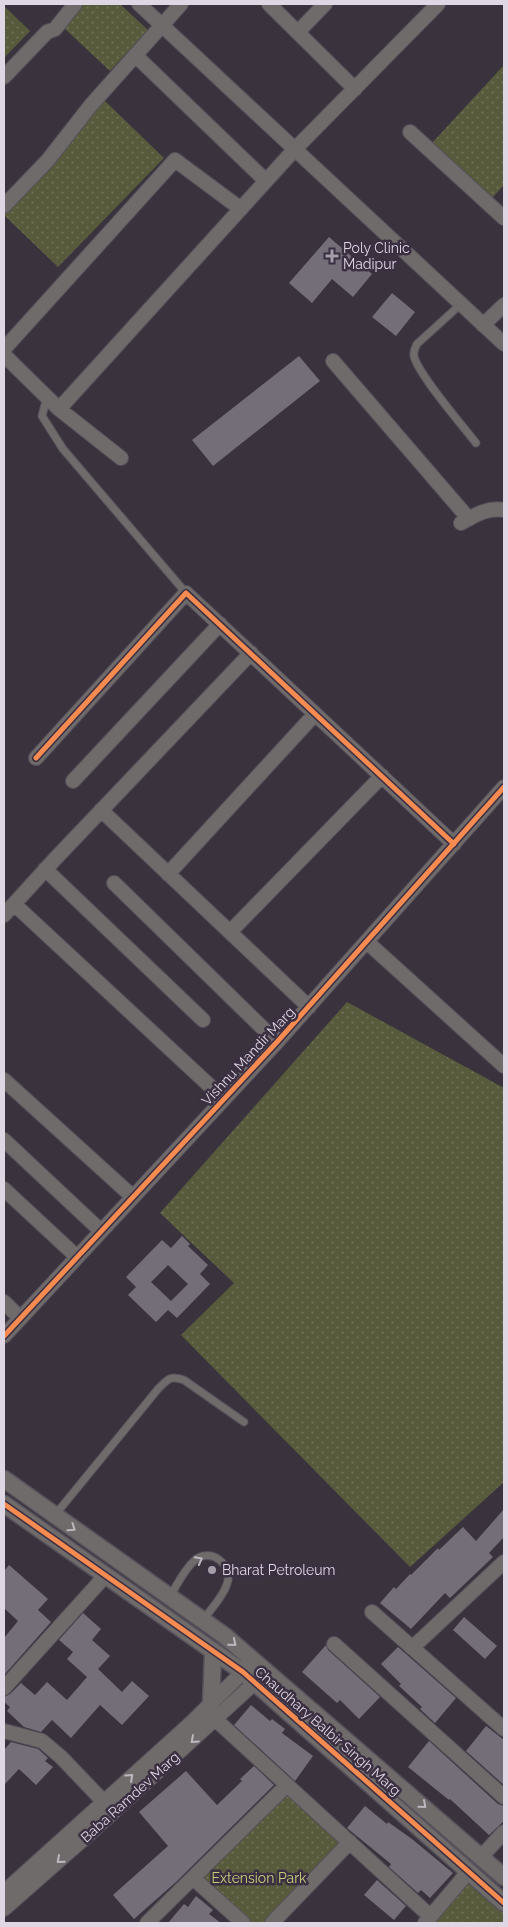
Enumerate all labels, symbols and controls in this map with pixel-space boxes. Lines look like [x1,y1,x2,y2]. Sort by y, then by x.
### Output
place label: Poly Clinic Madipur [343,240,410,272]
marker: Poly Clinic Madipur [325,249,339,263]
street label: Vishnu Mandir Marg [198,1003,298,1109]
one-way arrow [66,1522,76,1531]
one-way arrow [194,1556,203,1566]
place label: Bharat Petroleum [222,1562,335,1578]
marker: Bharat Petroleum [206,1564,218,1576]
one-way arrow [227,1637,236,1645]
street label: Chaudhary Balbir Singh Marg [252,1663,404,1799]
one-way arrow [190,1734,199,1743]
street label: Baba Ramdev Marg [77,1749,183,1845]
one-way arrow [125,1774,134,1783]
one-way arrow [417,1800,426,1809]
one-way arrow [56,1854,65,1863]
park label: Extension Park [212,1870,307,1886]

